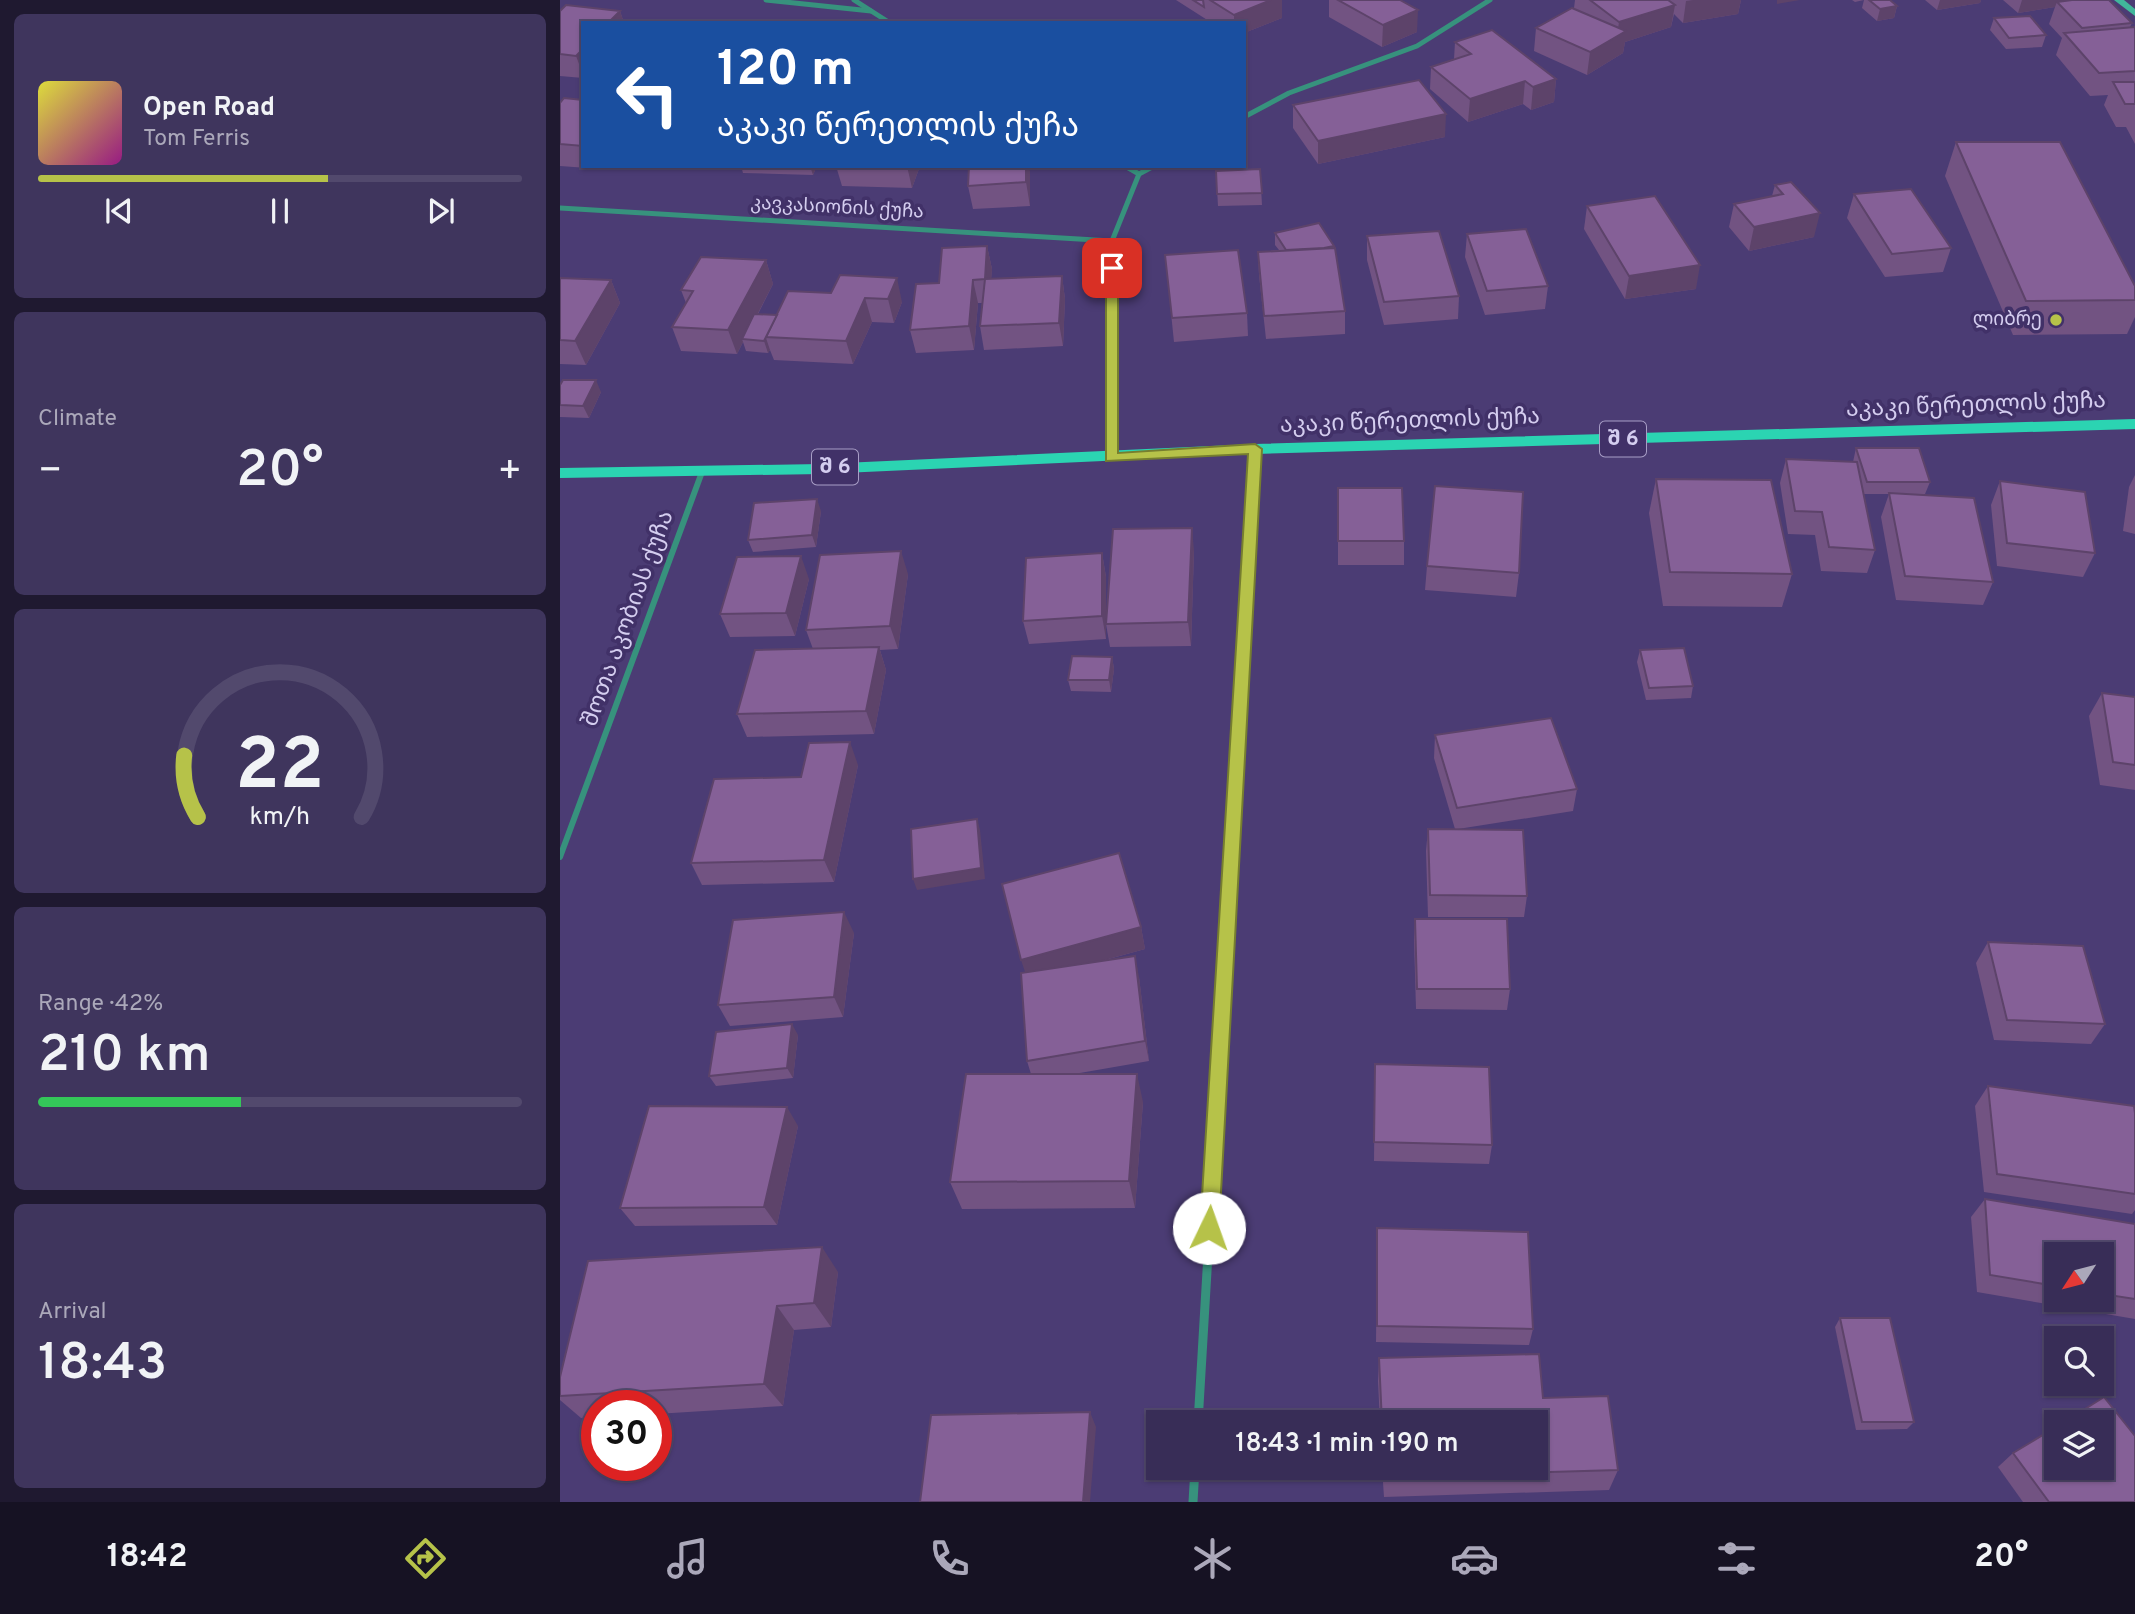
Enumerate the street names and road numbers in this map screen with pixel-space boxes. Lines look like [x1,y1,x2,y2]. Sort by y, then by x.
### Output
street label: კავკასიონის ქუჩა [750,191,924,225]
street label: აკაკი წერეთლის ქუჩა [1845,387,2107,425]
street label: აკაკი წერეთლის ქუჩა [1279,403,1541,441]
road number: შ 6 [1600,422,1646,457]
road number: შ 6 [812,449,858,484]
street label: შოთა აკობიას ქუჩა [576,507,682,731]

